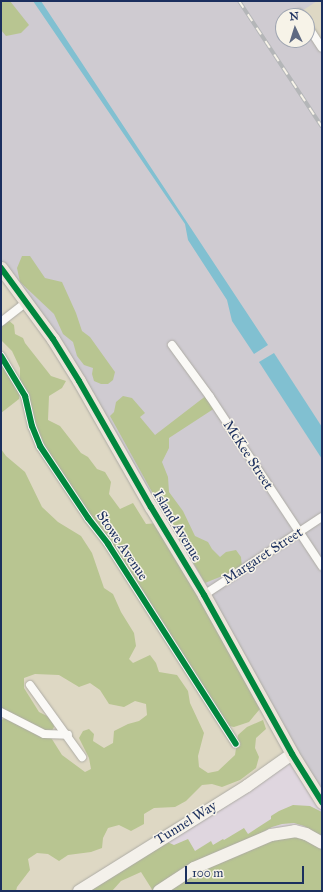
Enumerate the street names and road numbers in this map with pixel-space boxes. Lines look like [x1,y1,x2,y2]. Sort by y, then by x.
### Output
street label: McKee Street [219,417,277,493]
street label: Island Avenue [149,487,205,565]
street label: Stowe Avenue [93,508,151,584]
street label: Margaret Street [220,524,306,588]
street label: Tunnel Way [152,797,220,849]

